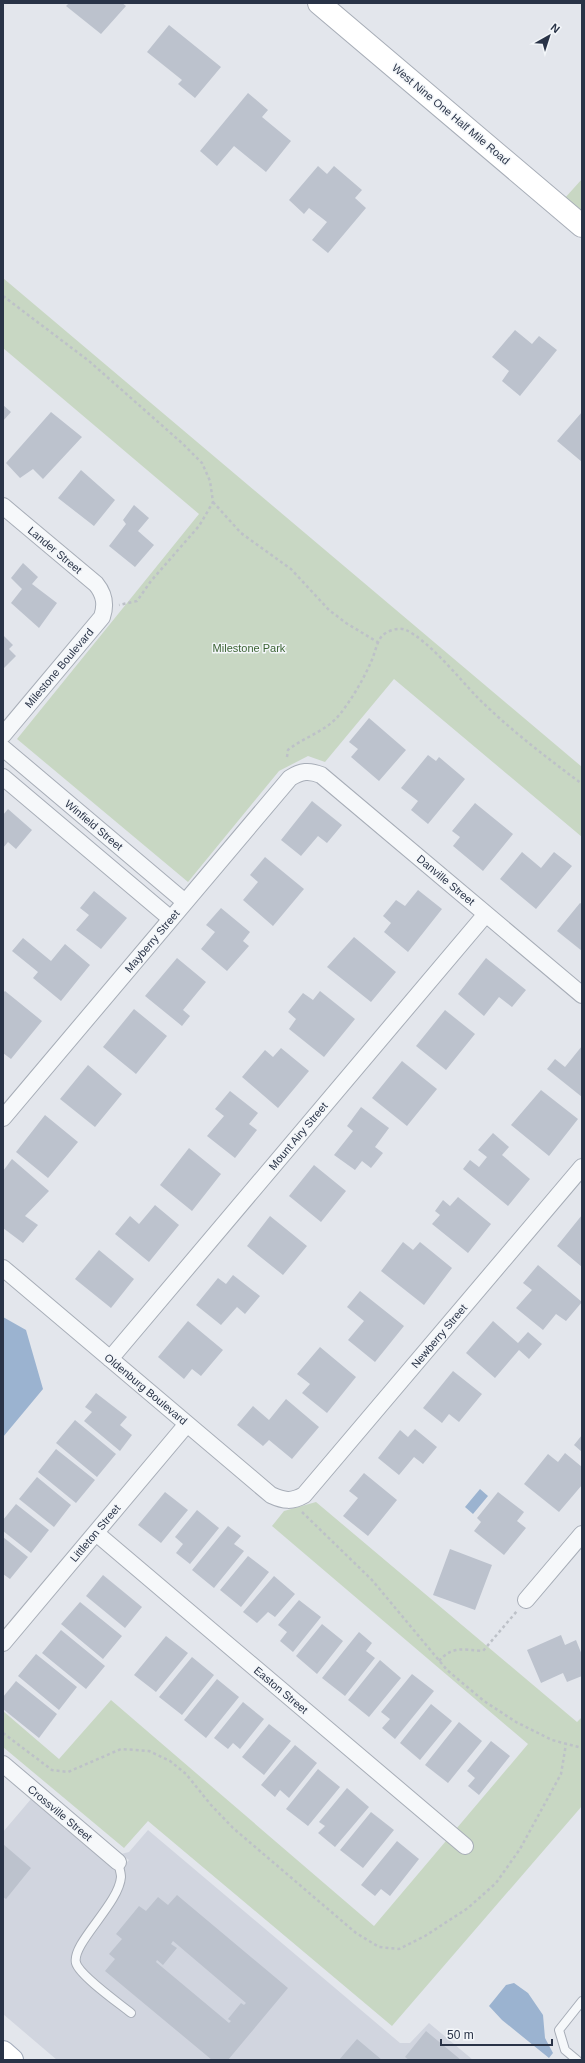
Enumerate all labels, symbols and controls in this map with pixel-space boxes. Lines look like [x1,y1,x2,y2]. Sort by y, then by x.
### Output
north arrow [529,16,569,56]
text: N [548,21,562,35]
street label: West Nine One Half Mile Road [390,61,512,167]
street label: Lander Street [26,524,84,576]
street label: Milestone Boulevard [22,626,96,710]
park label: Milestone Park [213,642,286,654]
street label: Winfield Street [63,797,125,853]
street label: Danville Street [415,852,477,908]
street label: Mayberry Street [122,907,182,975]
street label: Mount Airy Street [266,1100,330,1172]
street label: Newberry Street [409,1302,469,1370]
street label: Oldenburg Boulevard [102,1351,190,1427]
street label: Littleton Street [68,1502,122,1564]
street label: Easton Street [252,1664,310,1716]
street label: Crossville Street [25,1783,95,1843]
scale bar [441,2021,552,2047]
text: 50 m [447,2028,474,2042]

